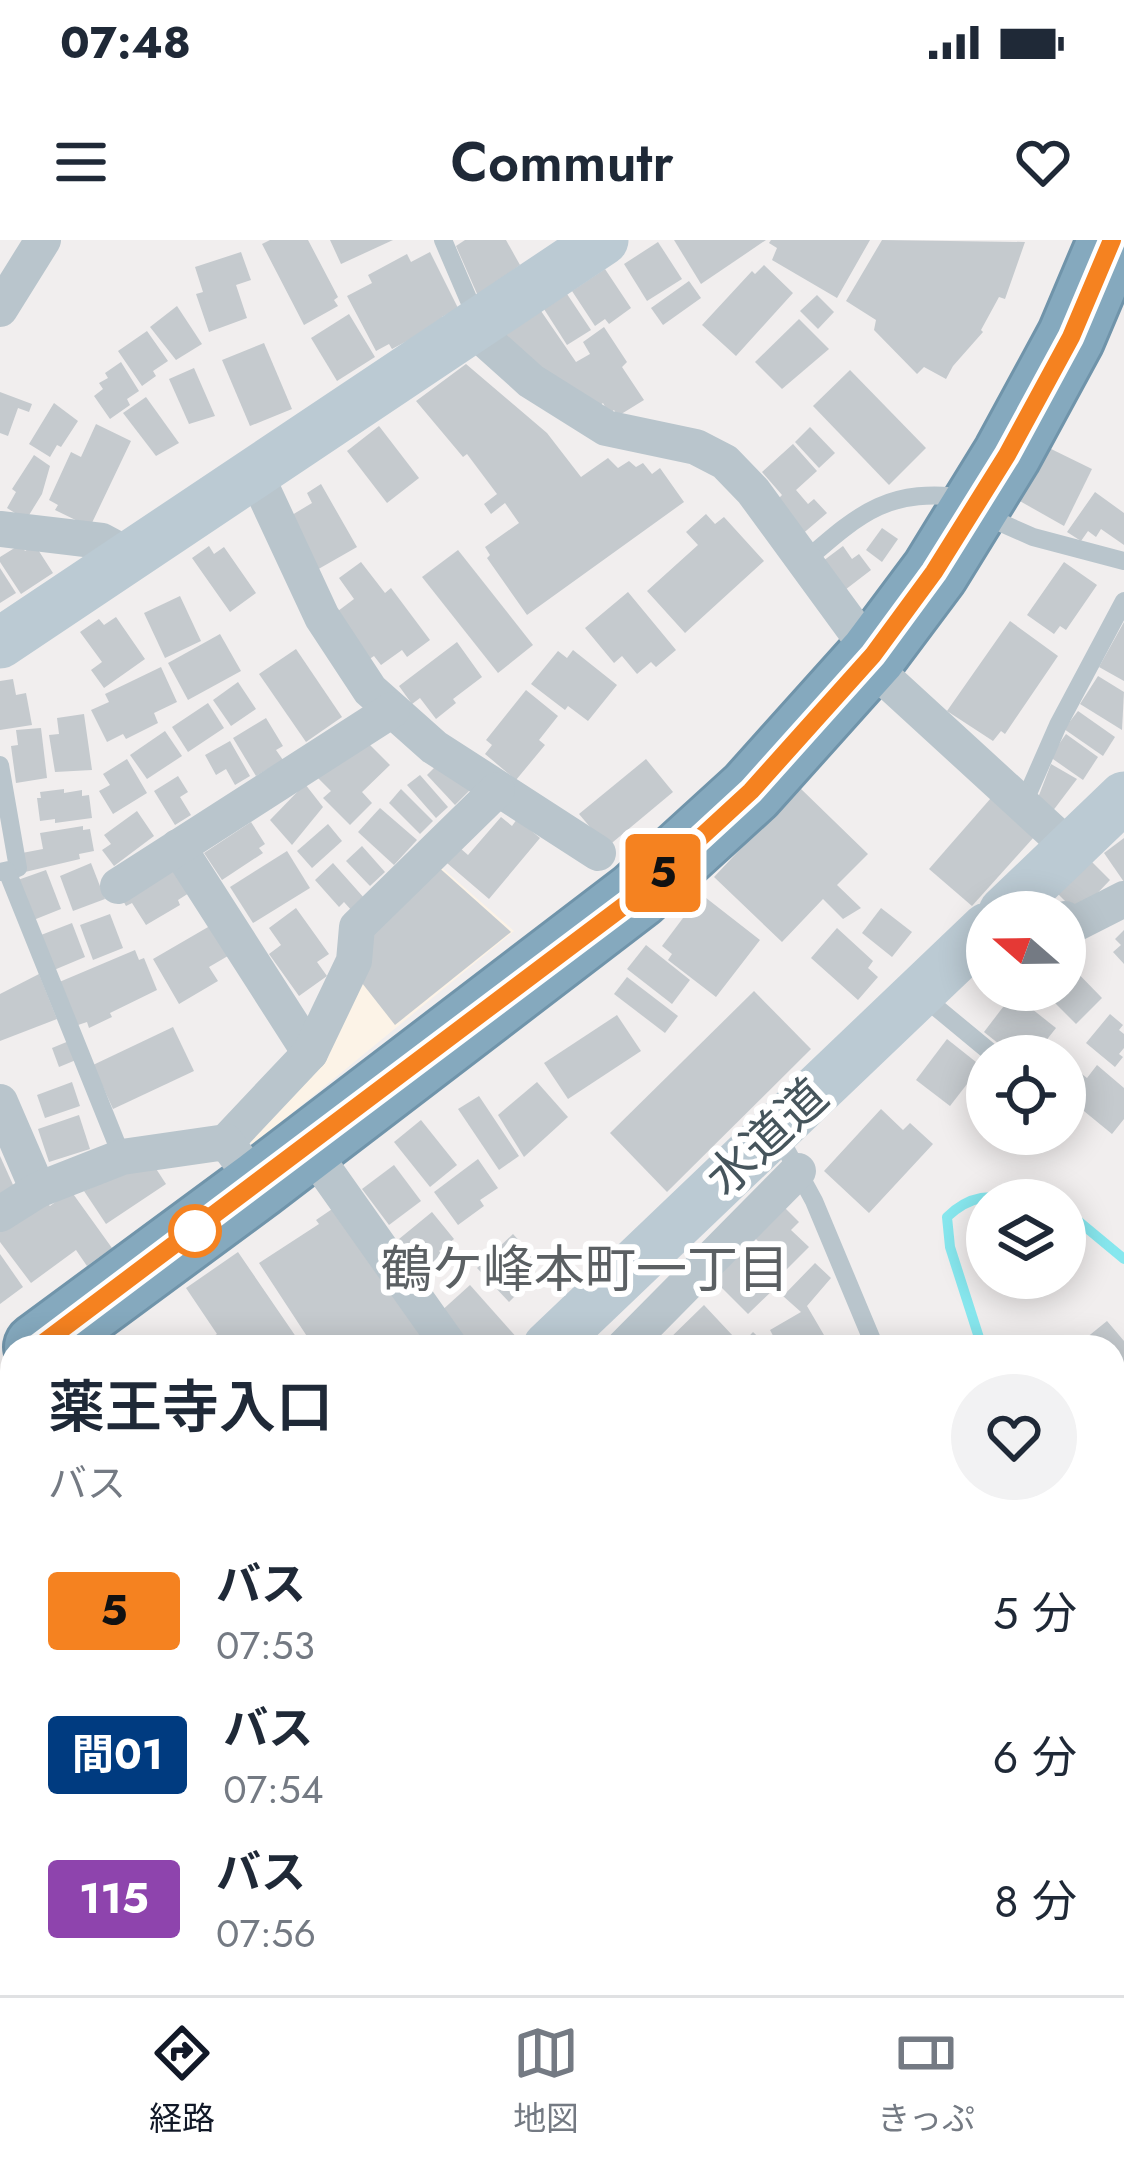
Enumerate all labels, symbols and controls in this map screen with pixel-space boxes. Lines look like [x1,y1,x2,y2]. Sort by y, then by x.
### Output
text: 07:48 [60,10,191,75]
text: Commutr [450,123,674,201]
icon: menu [48,129,114,195]
icon: heart [1010,129,1076,195]
line badge: 5 [624,834,702,912]
text: 5 [649,842,677,903]
north arrow [966,891,1086,1011]
map controls [966,891,1086,1299]
button: locate [966,1035,1086,1155]
street label: 水道道 [691,1063,843,1211]
button: layers [966,1179,1086,1299]
unlabelled marker [170,1206,220,1256]
district label: 鶴ケ峰本町一丁目 [381,1232,789,1306]
text: 薬王寺入口 [48,1366,333,1448]
button: heart [951,1374,1077,1500]
text: バス [48,1455,126,1512]
text: バス [216,1552,306,1617]
text: 5 [100,1580,128,1641]
text: 5 分 [993,1581,1077,1646]
text: 07:53 [216,1617,315,1674]
text: バス [223,1696,313,1761]
text: 間01 [72,1724,163,1785]
text: 6 分 [993,1725,1077,1790]
text: 07:54 [223,1761,324,1818]
text: バス [216,1840,306,1905]
text: 115 [79,1868,149,1929]
text: 8 分 [994,1869,1077,1934]
text: 07:56 [216,1905,316,1962]
tab: 経路 [149,2020,215,2142]
tab: 地図 [513,2020,579,2142]
tab: きっぷ [877,2020,975,2142]

